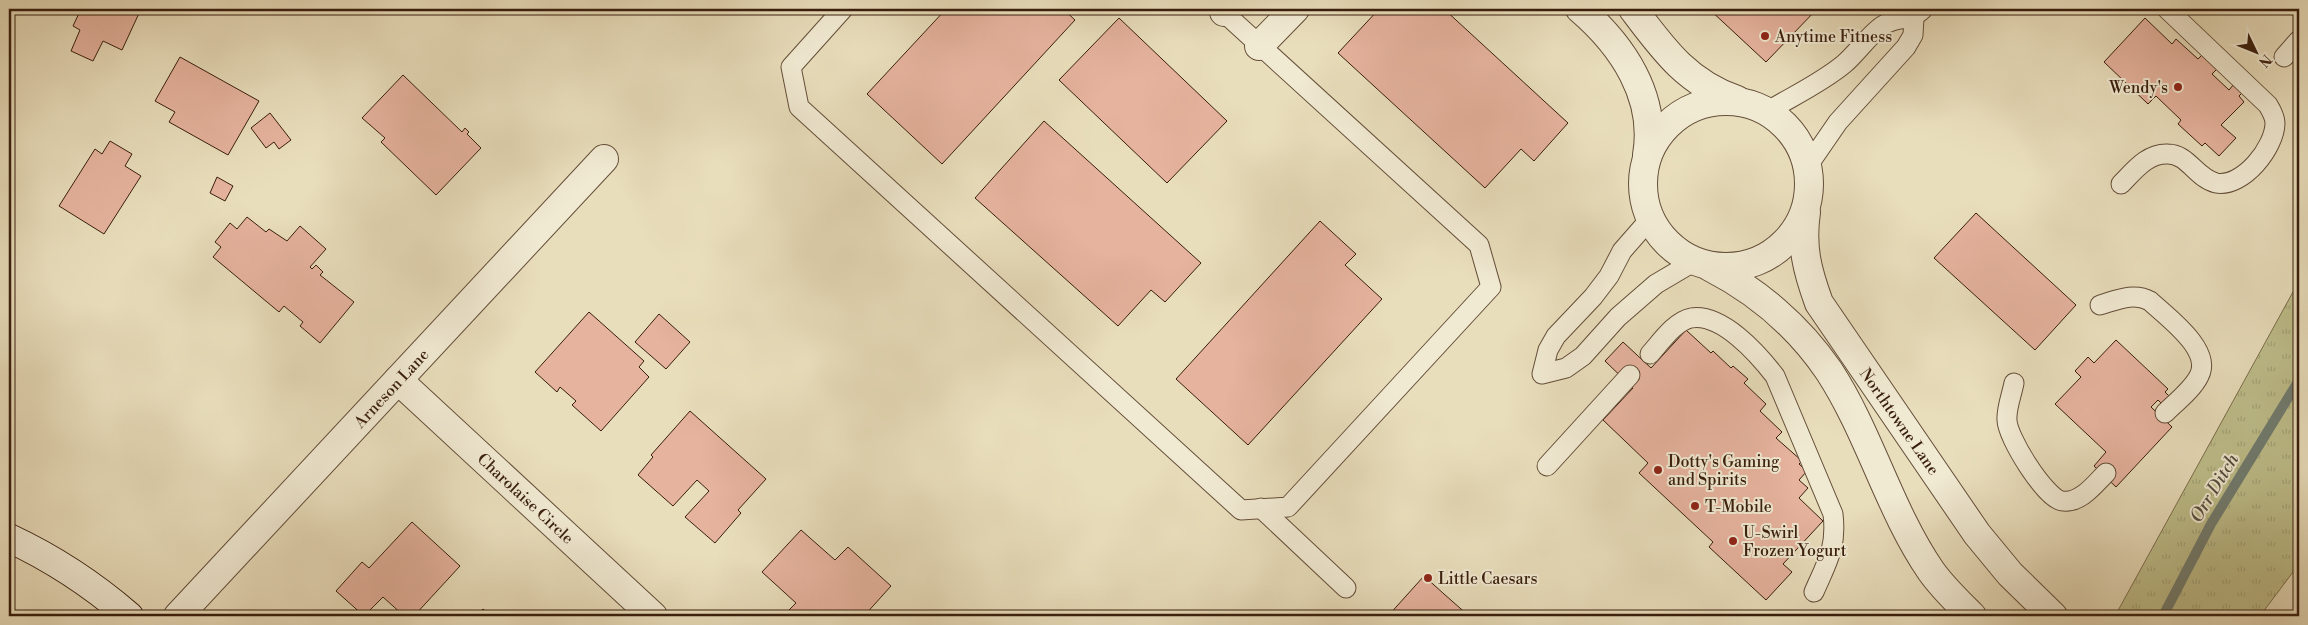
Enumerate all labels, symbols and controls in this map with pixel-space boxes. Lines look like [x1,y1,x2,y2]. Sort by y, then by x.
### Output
place label: Anytime Fitness [1774,27,1892,47]
north arrow [2230,28,2280,78]
marker: Anytime Fitness [1759,30,1771,42]
text: N [2254,50,2275,70]
place label: Wendy's [2108,78,2168,98]
marker: Wendy's [2172,81,2184,93]
street label: Arneson Lane [349,345,433,433]
street label: Northtowne Lane [1855,364,1943,479]
street label: Charolaise Circle [473,449,578,549]
water label: Orr Ditch [2185,449,2244,527]
place label: Dotty's Gaming and Spirits [1668,452,1780,490]
marker: Dotty's Gaming and Spirits [1652,464,1664,476]
place label: T-Mobile [1705,497,1772,517]
marker: T-Mobile [1689,500,1701,512]
place label: U-Swirl Frozen Yogurt [1743,523,1847,561]
marker: U-Swirl Frozen Yogurt [1727,535,1739,547]
place label: Little Caesars [1438,569,1538,589]
marker: Little Caesars [1422,572,1434,584]

